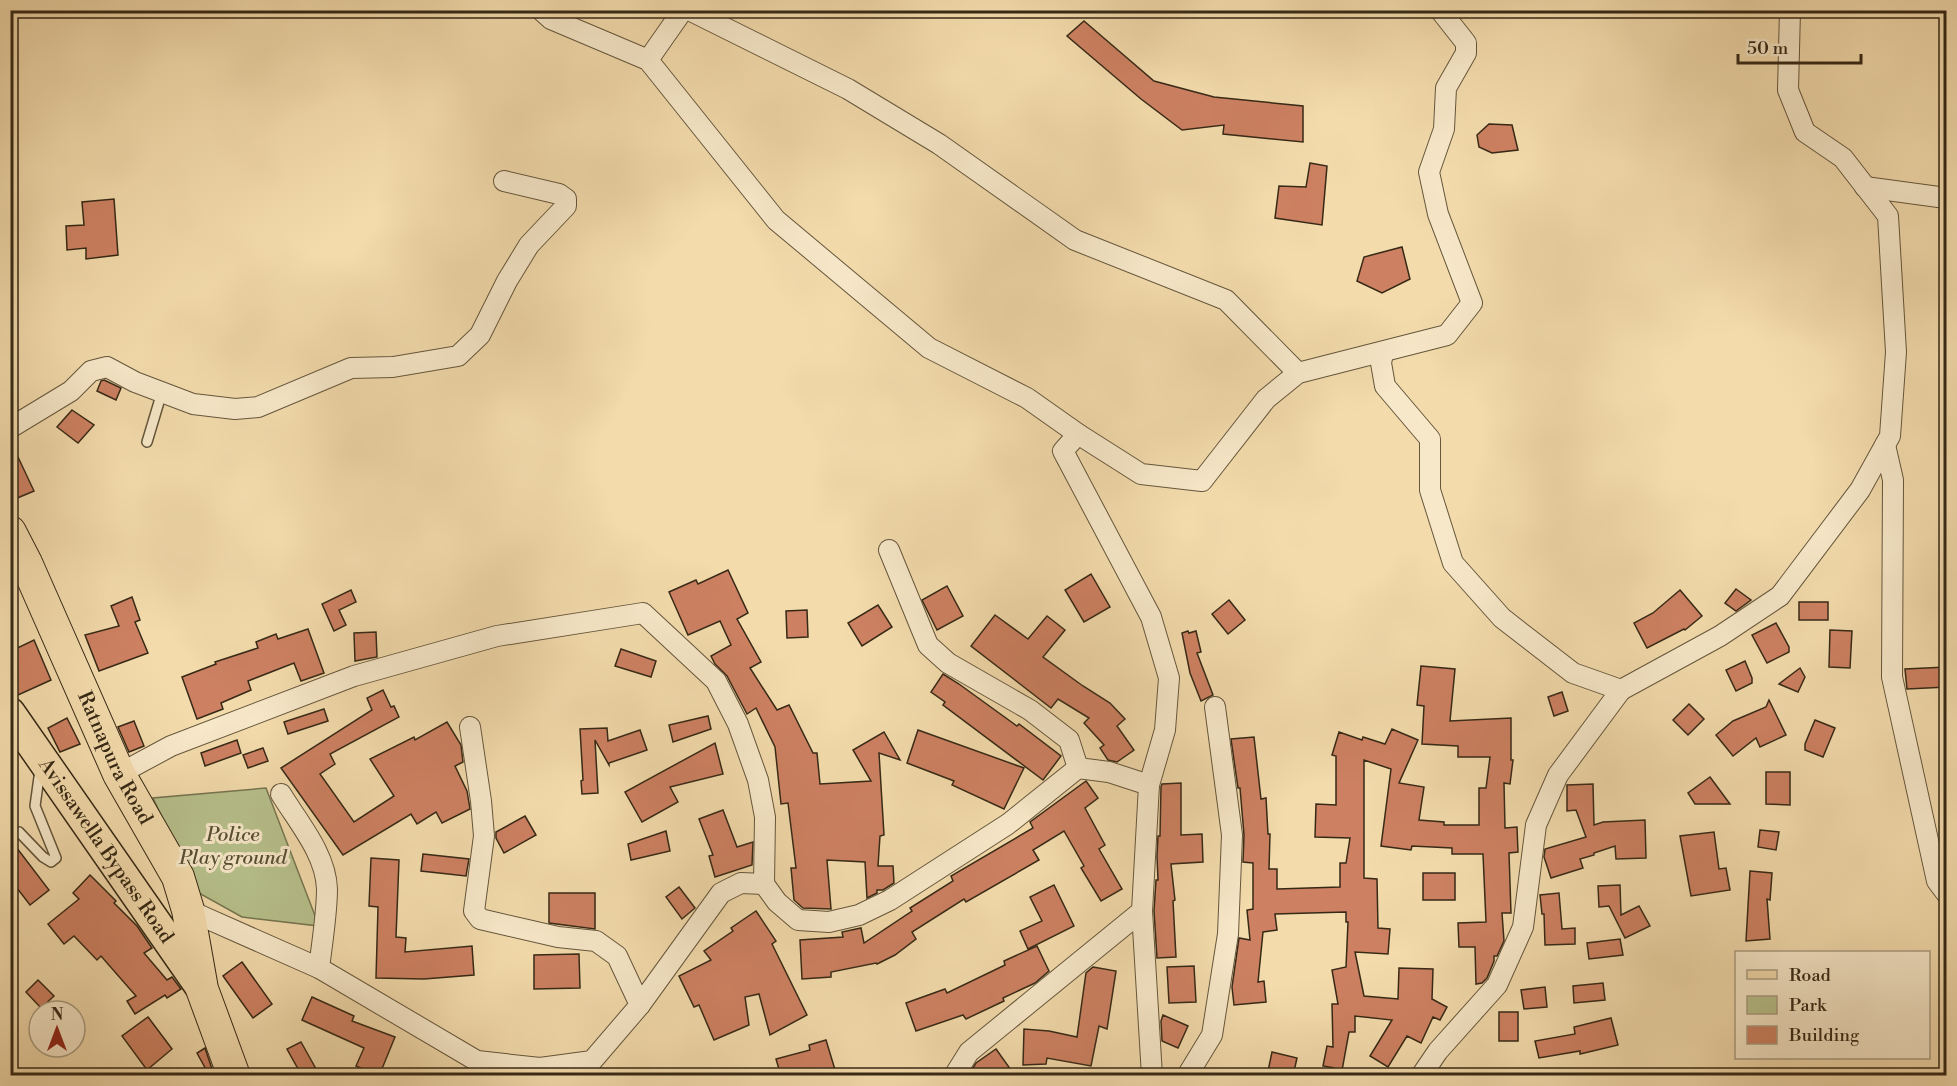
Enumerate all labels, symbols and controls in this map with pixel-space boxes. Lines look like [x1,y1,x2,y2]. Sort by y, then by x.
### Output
scale bar [1738,27,1861,65]
text: 50 m [1747,37,1789,60]
street label: Ratnapura Road [72,687,158,830]
street label: Avissawella Bypass Road [32,753,179,949]
park label: Police Play ground [178,823,288,871]
legend [1735,951,1930,1059]
text: Road [1789,964,1832,987]
text: Park [1789,994,1828,1017]
north arrow [27,999,87,1059]
text: N [51,1005,64,1025]
text: Building [1788,1024,1860,1047]

